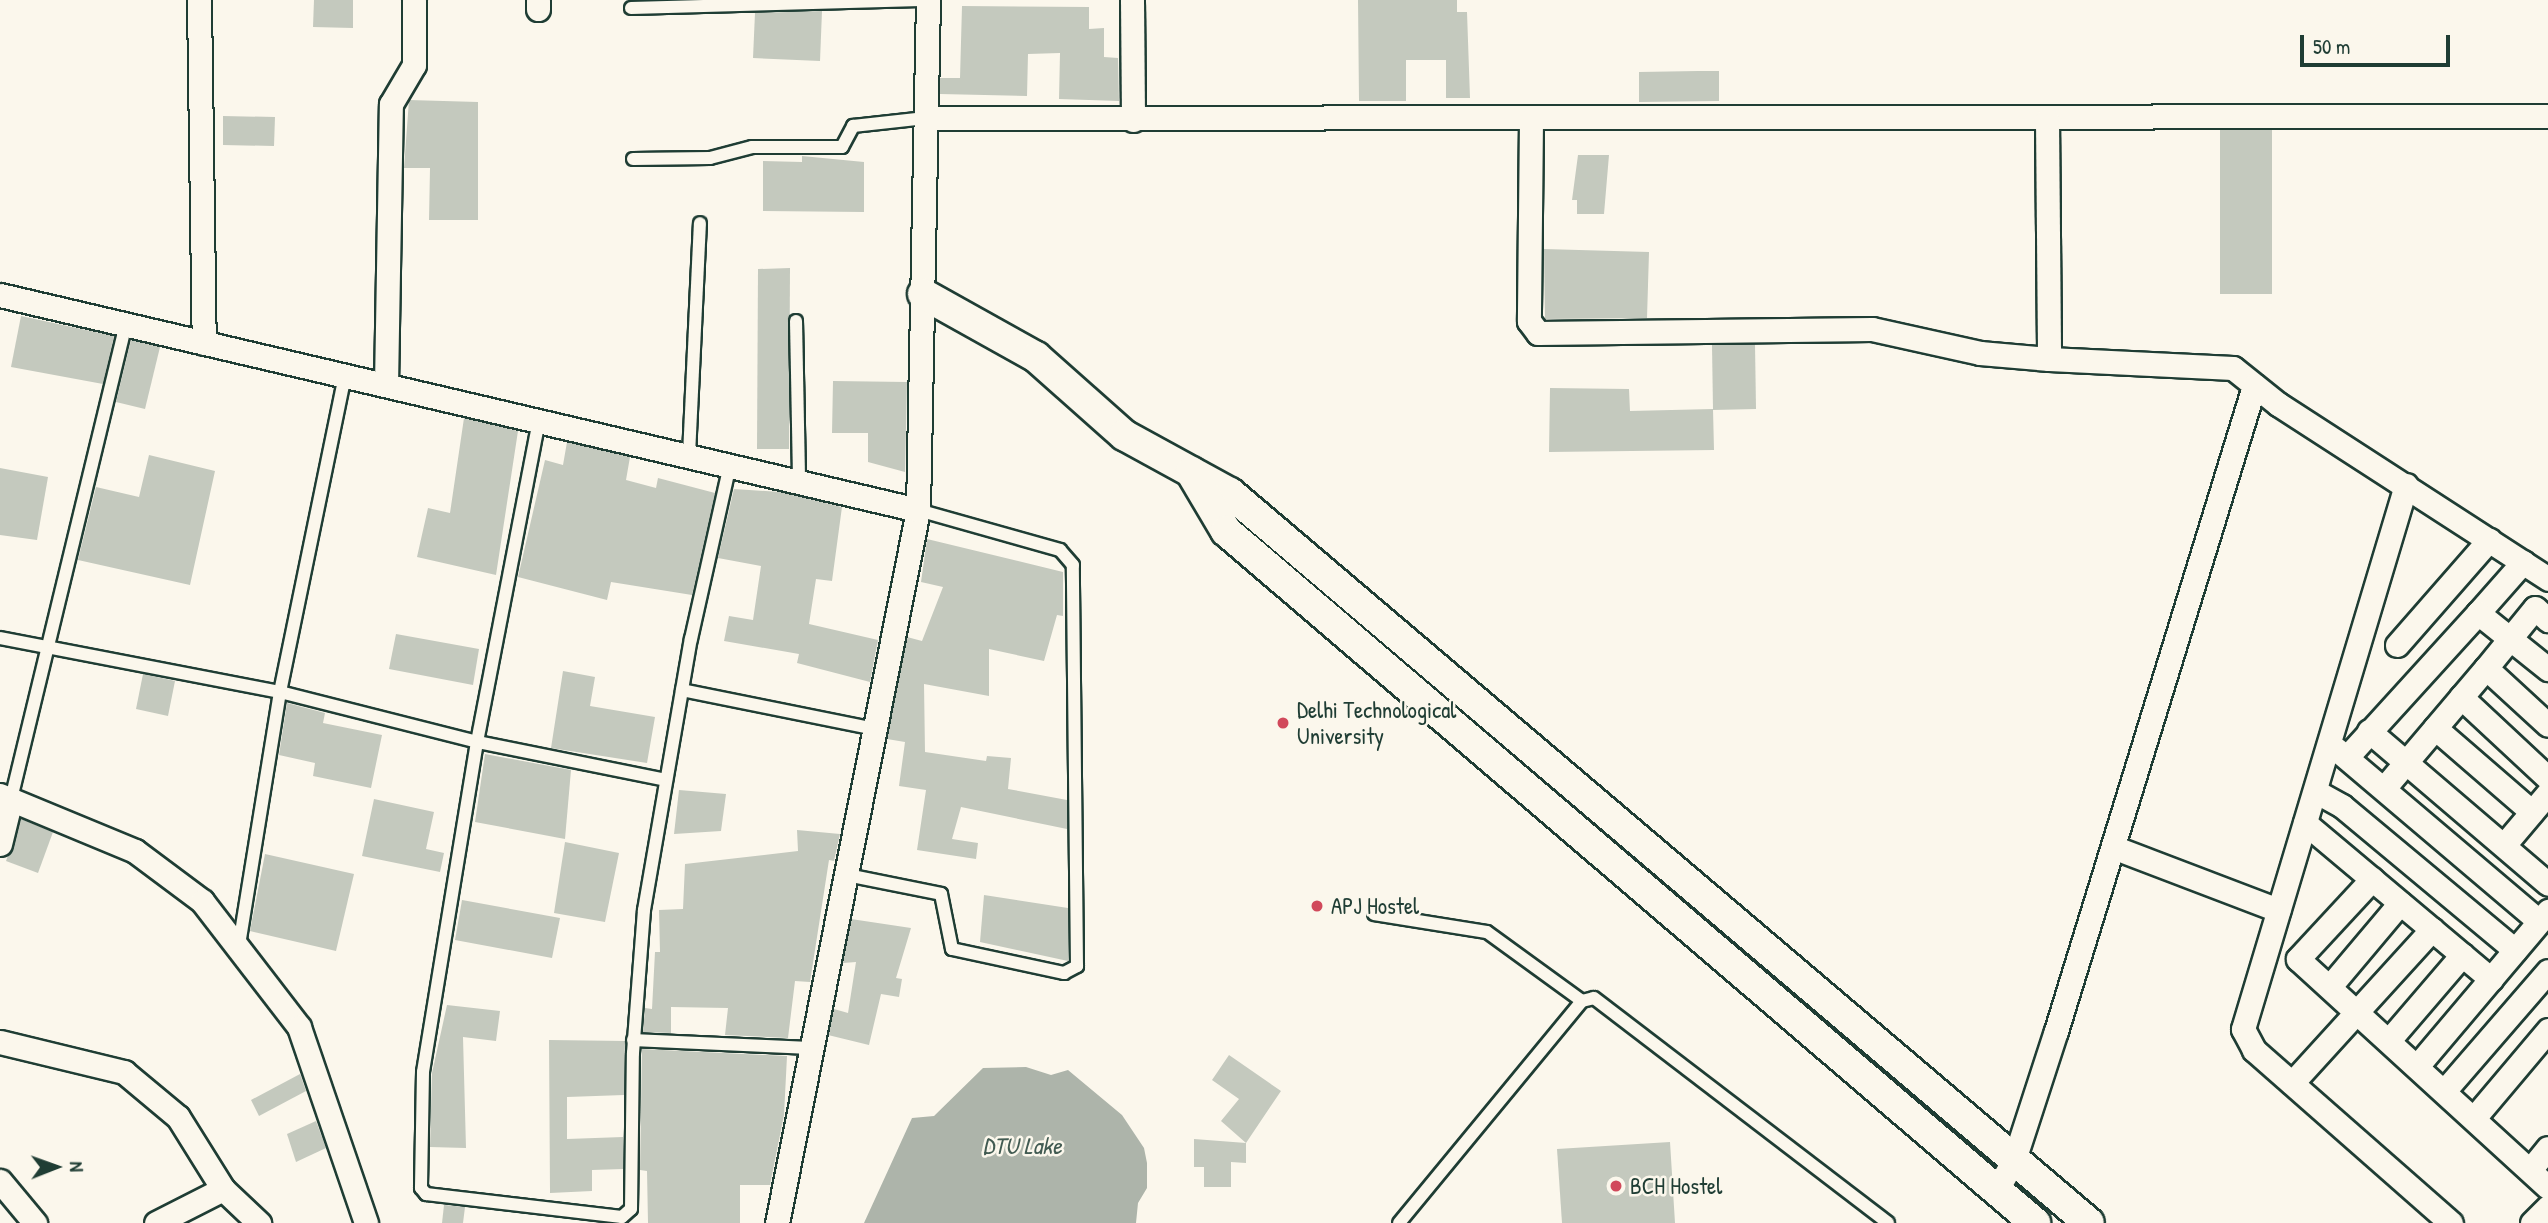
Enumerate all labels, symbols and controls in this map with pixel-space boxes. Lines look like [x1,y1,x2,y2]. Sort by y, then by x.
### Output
scale bar [2303,21,2454,65]
text: 50 m [2313,32,2350,61]
place label: Delhi Technological University [1297,696,1456,750]
marker: Delhi Technological University [1275,715,1291,731]
place label: APJ Hostel [1331,892,1419,920]
marker: APJ Hostel [1309,898,1325,914]
north arrow [21,1132,91,1202]
water label: DTU Lake [982,1132,1062,1160]
text: N [64,1161,90,1172]
place label: BCH Hostel [1630,1172,1722,1200]
marker: BCH Hostel [1608,1178,1624,1194]

